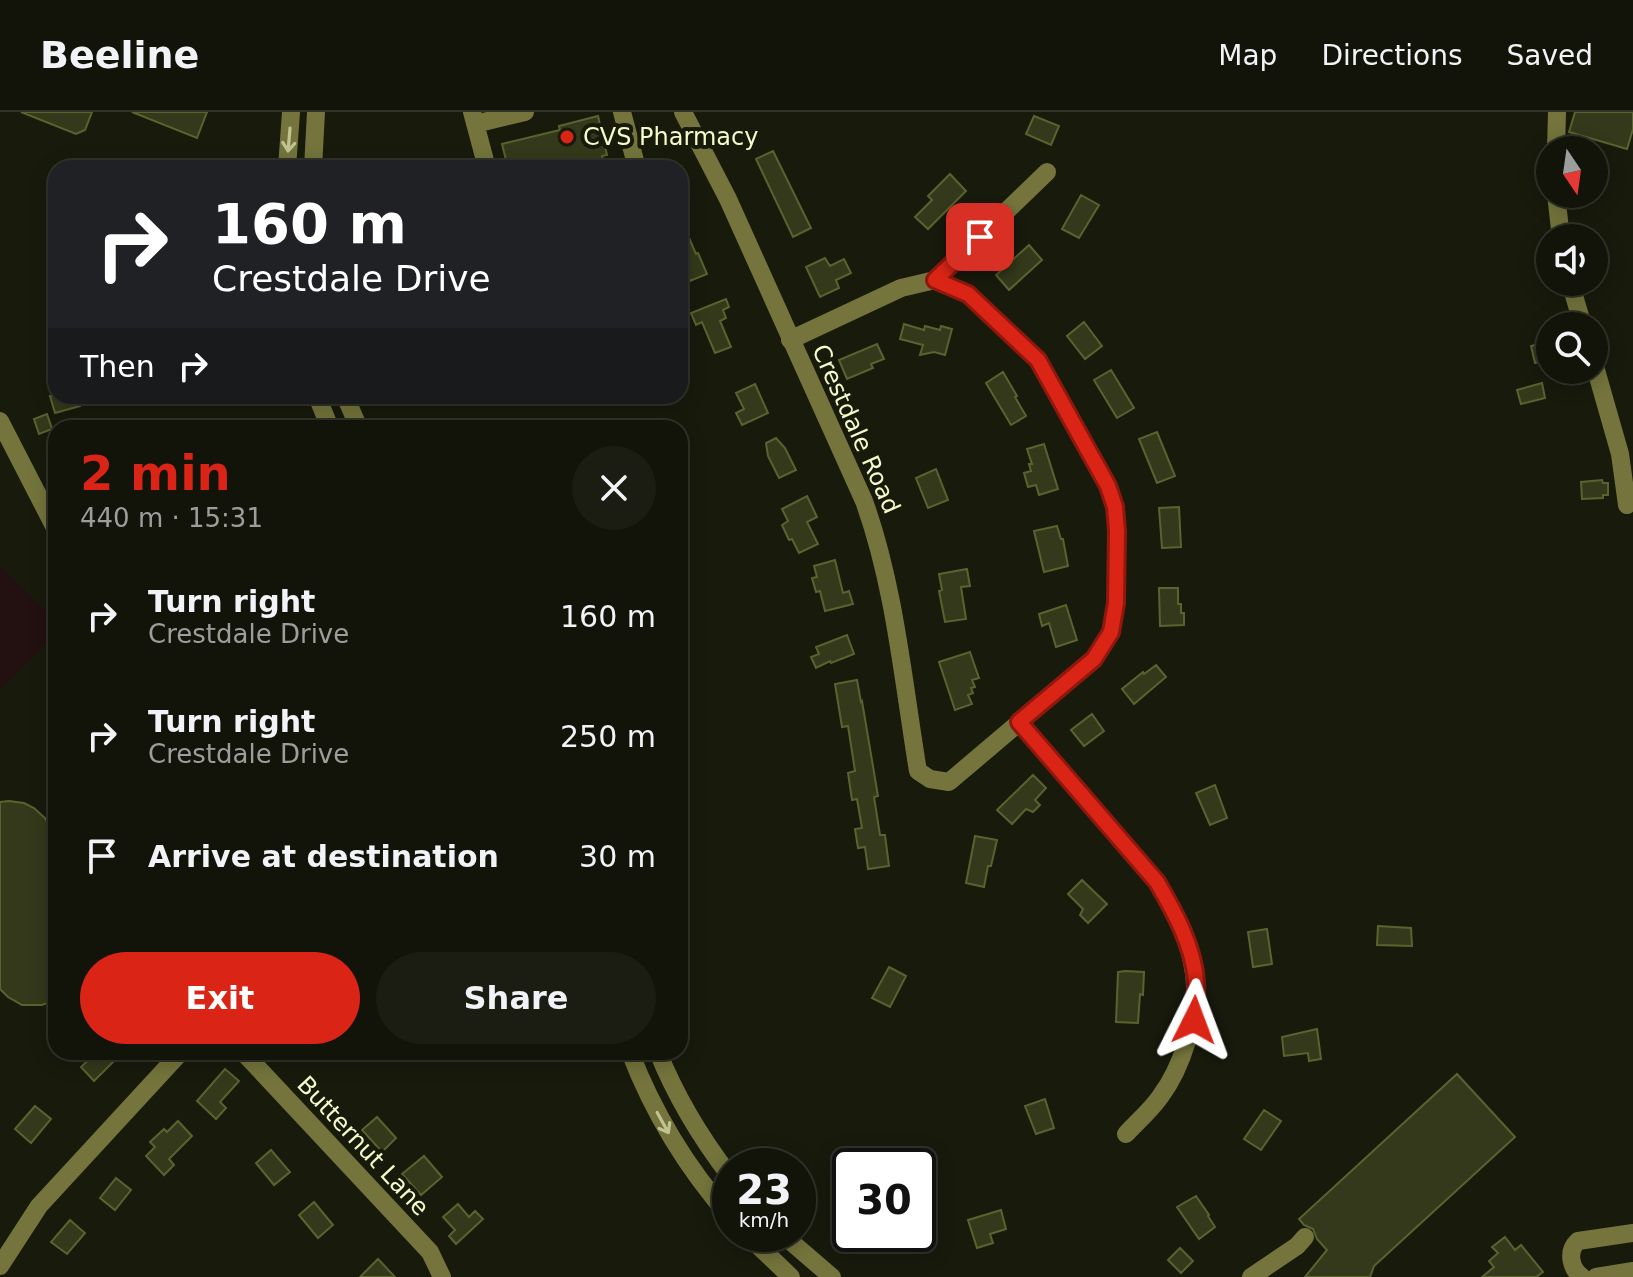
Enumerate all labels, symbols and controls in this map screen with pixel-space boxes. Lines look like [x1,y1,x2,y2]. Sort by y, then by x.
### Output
text: Beeline [40,33,199,77]
text: Map [1218,39,1277,72]
text: Directions [1321,39,1462,72]
text: Saved [1506,39,1593,72]
place label: CVS Pharmacy [583,123,758,151]
one-way arrow [281,126,296,153]
marker: CVS Pharmacy [558,128,576,146]
north arrow [1536,136,1608,208]
map controls [1536,136,1608,384]
text: 160 m [212,191,407,256]
icon: right [80,192,184,296]
pin [946,203,1014,271]
icon: arrive [958,215,1002,259]
button: sound [1536,224,1608,296]
text: Crestdale Drive [212,258,491,299]
button: search [1536,312,1608,384]
street label: Crestdale Road [806,340,906,518]
icon: right [171,344,215,388]
text: Then [80,349,155,384]
text: 2 min [80,445,231,501]
button: close [572,446,656,530]
text: 440 m · 15:31 [80,503,263,533]
text: Turn right [148,584,315,619]
icon: right [80,594,124,638]
text: 160 m [560,599,656,634]
text: Crestdale Drive [148,619,349,649]
text: Turn right [148,704,315,739]
icon: right [80,714,124,758]
text: 250 m [560,719,656,754]
text: Crestdale Drive [148,739,349,769]
icon: arrive [80,834,124,878]
text: Arrive at destination [148,839,499,874]
text: 30 m [579,839,656,874]
button: Exit [80,952,360,1044]
button: Share [376,952,656,1044]
position arrow [1152,978,1236,1062]
street label: Butternut Lane [291,1071,435,1221]
one-way arrow [656,1110,671,1134]
speed limit sign: 30 [832,1148,936,1252]
text: 23 [736,1167,792,1213]
text: km/h [739,1208,789,1232]

